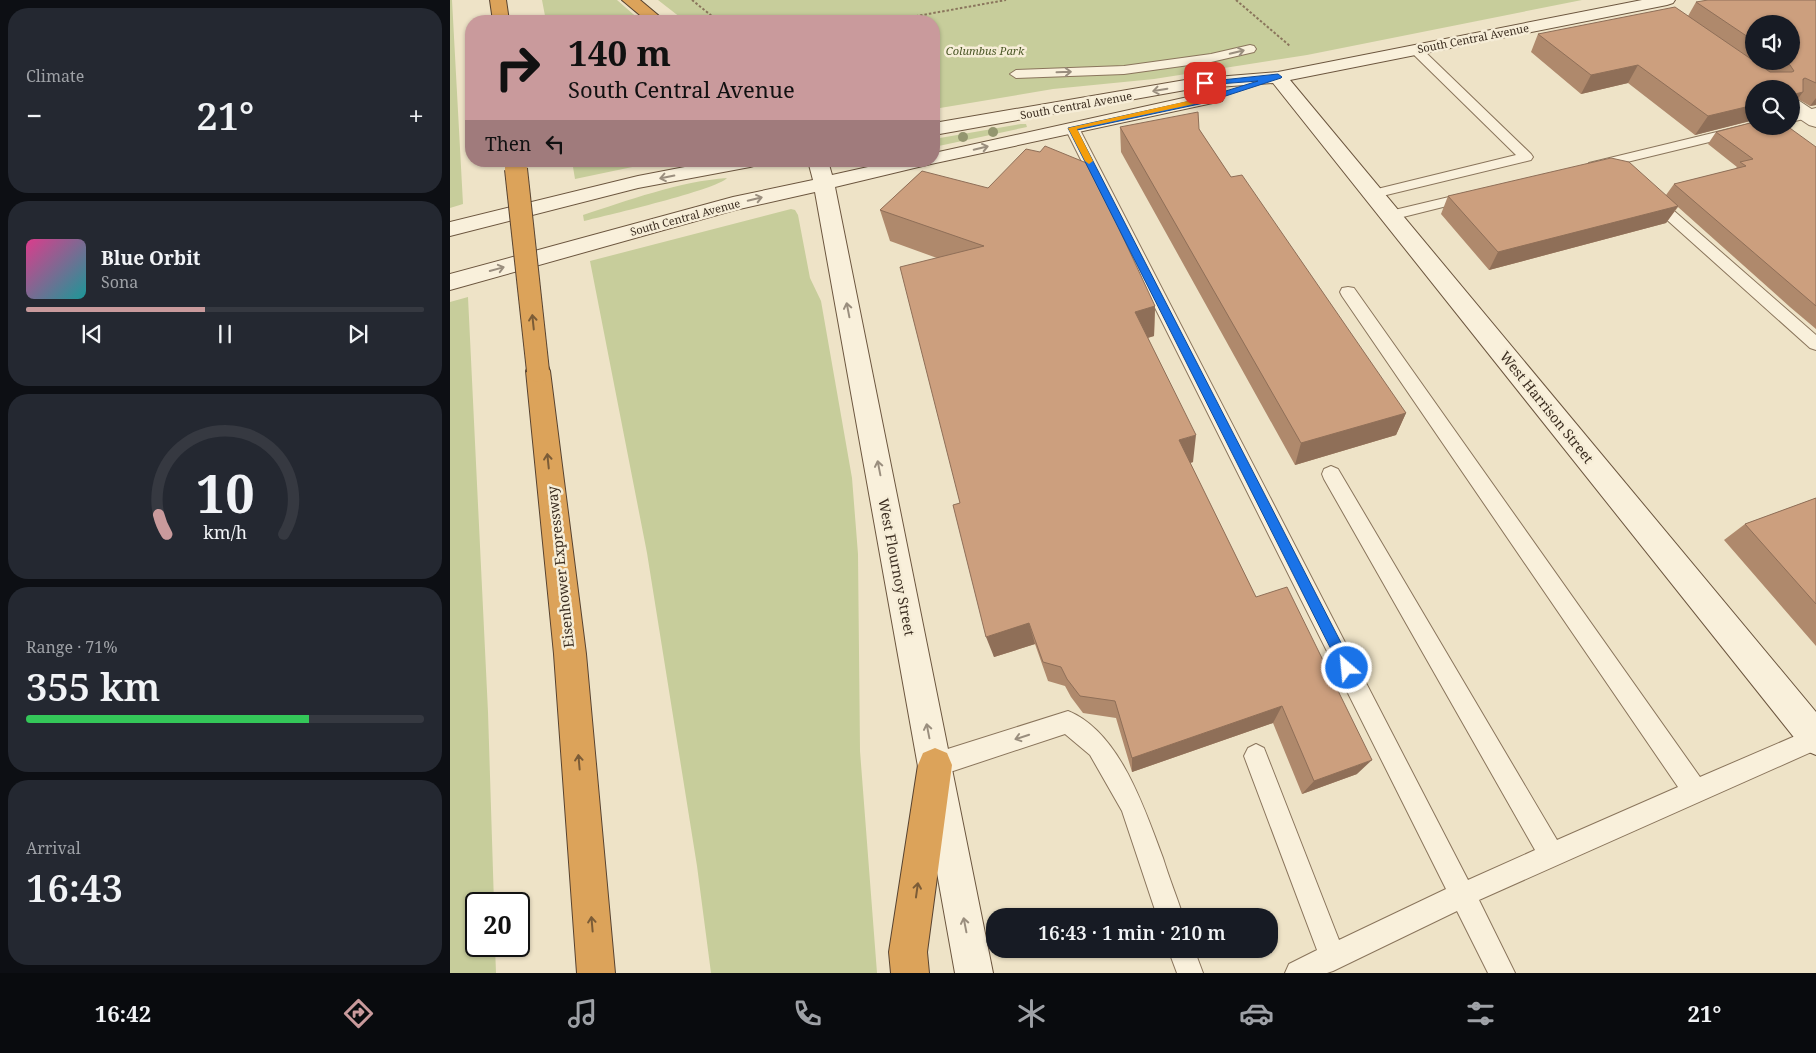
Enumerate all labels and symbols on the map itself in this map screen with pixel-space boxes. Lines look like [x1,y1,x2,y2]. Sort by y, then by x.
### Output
street label: South Central Avenue [1416,20,1530,56]
park label: Columbus Park [946,43,1025,58]
one-way arrow [1228,47,1244,57]
pin [1184,62,1226,104]
one-way arrow [1056,68,1072,77]
one-way arrow [1153,85,1169,95]
street label: South Central Avenue [1019,88,1133,122]
one-way arrow [973,143,989,152]
one-way arrow [660,172,676,182]
one-way arrow [747,194,763,203]
street label: South Central Avenue [628,195,742,239]
one-way arrow [489,264,505,273]
one-way arrow [843,303,853,319]
one-way arrow [528,314,538,330]
street label: West Harrison Street [1496,347,1598,467]
one-way arrow [543,454,553,470]
one-way arrow [873,461,883,477]
street label: Eisenhower Expressway [542,485,578,649]
street label: West Flournoy Street [874,497,920,637]
position arrow [1320,641,1372,693]
one-way arrow [923,724,933,740]
one-way arrow [1014,732,1030,742]
one-way arrow [574,755,583,771]
one-way arrow [912,882,922,898]
speed limit sign: 20 [465,892,530,957]
one-way arrow [587,917,596,933]
one-way arrow [960,918,970,934]

